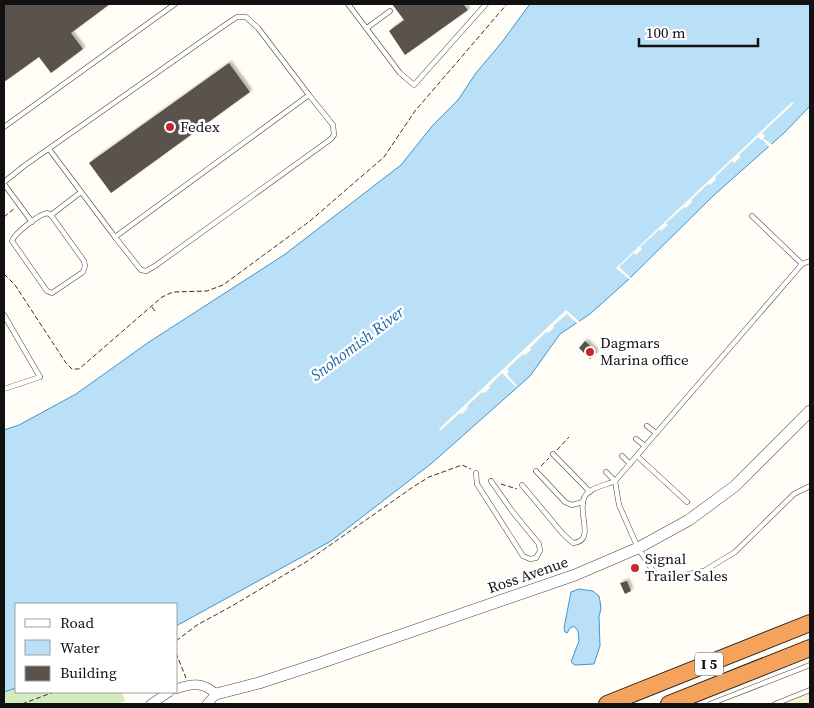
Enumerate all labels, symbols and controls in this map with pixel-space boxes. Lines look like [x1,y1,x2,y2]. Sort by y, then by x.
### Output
scale bar [639,15,758,47]
text: 100 m [646,22,686,43]
place label: Fedex [180,116,220,137]
marker: Fedex [164,121,176,133]
water label: Snohomish River [306,300,409,386]
place label: Dagmars Marina office [600,332,689,370]
marker: Dagmars Marina office [584,346,596,358]
place label: Signal Trailer Sales [645,548,728,586]
street label: Ross Avenue [485,551,571,598]
marker: Signal Trailer Sales [629,562,641,574]
legend [15,603,178,693]
text: Road [60,612,94,633]
text: Water [60,637,101,658]
road number: I 5 [695,652,723,676]
text: Building [60,662,117,683]

